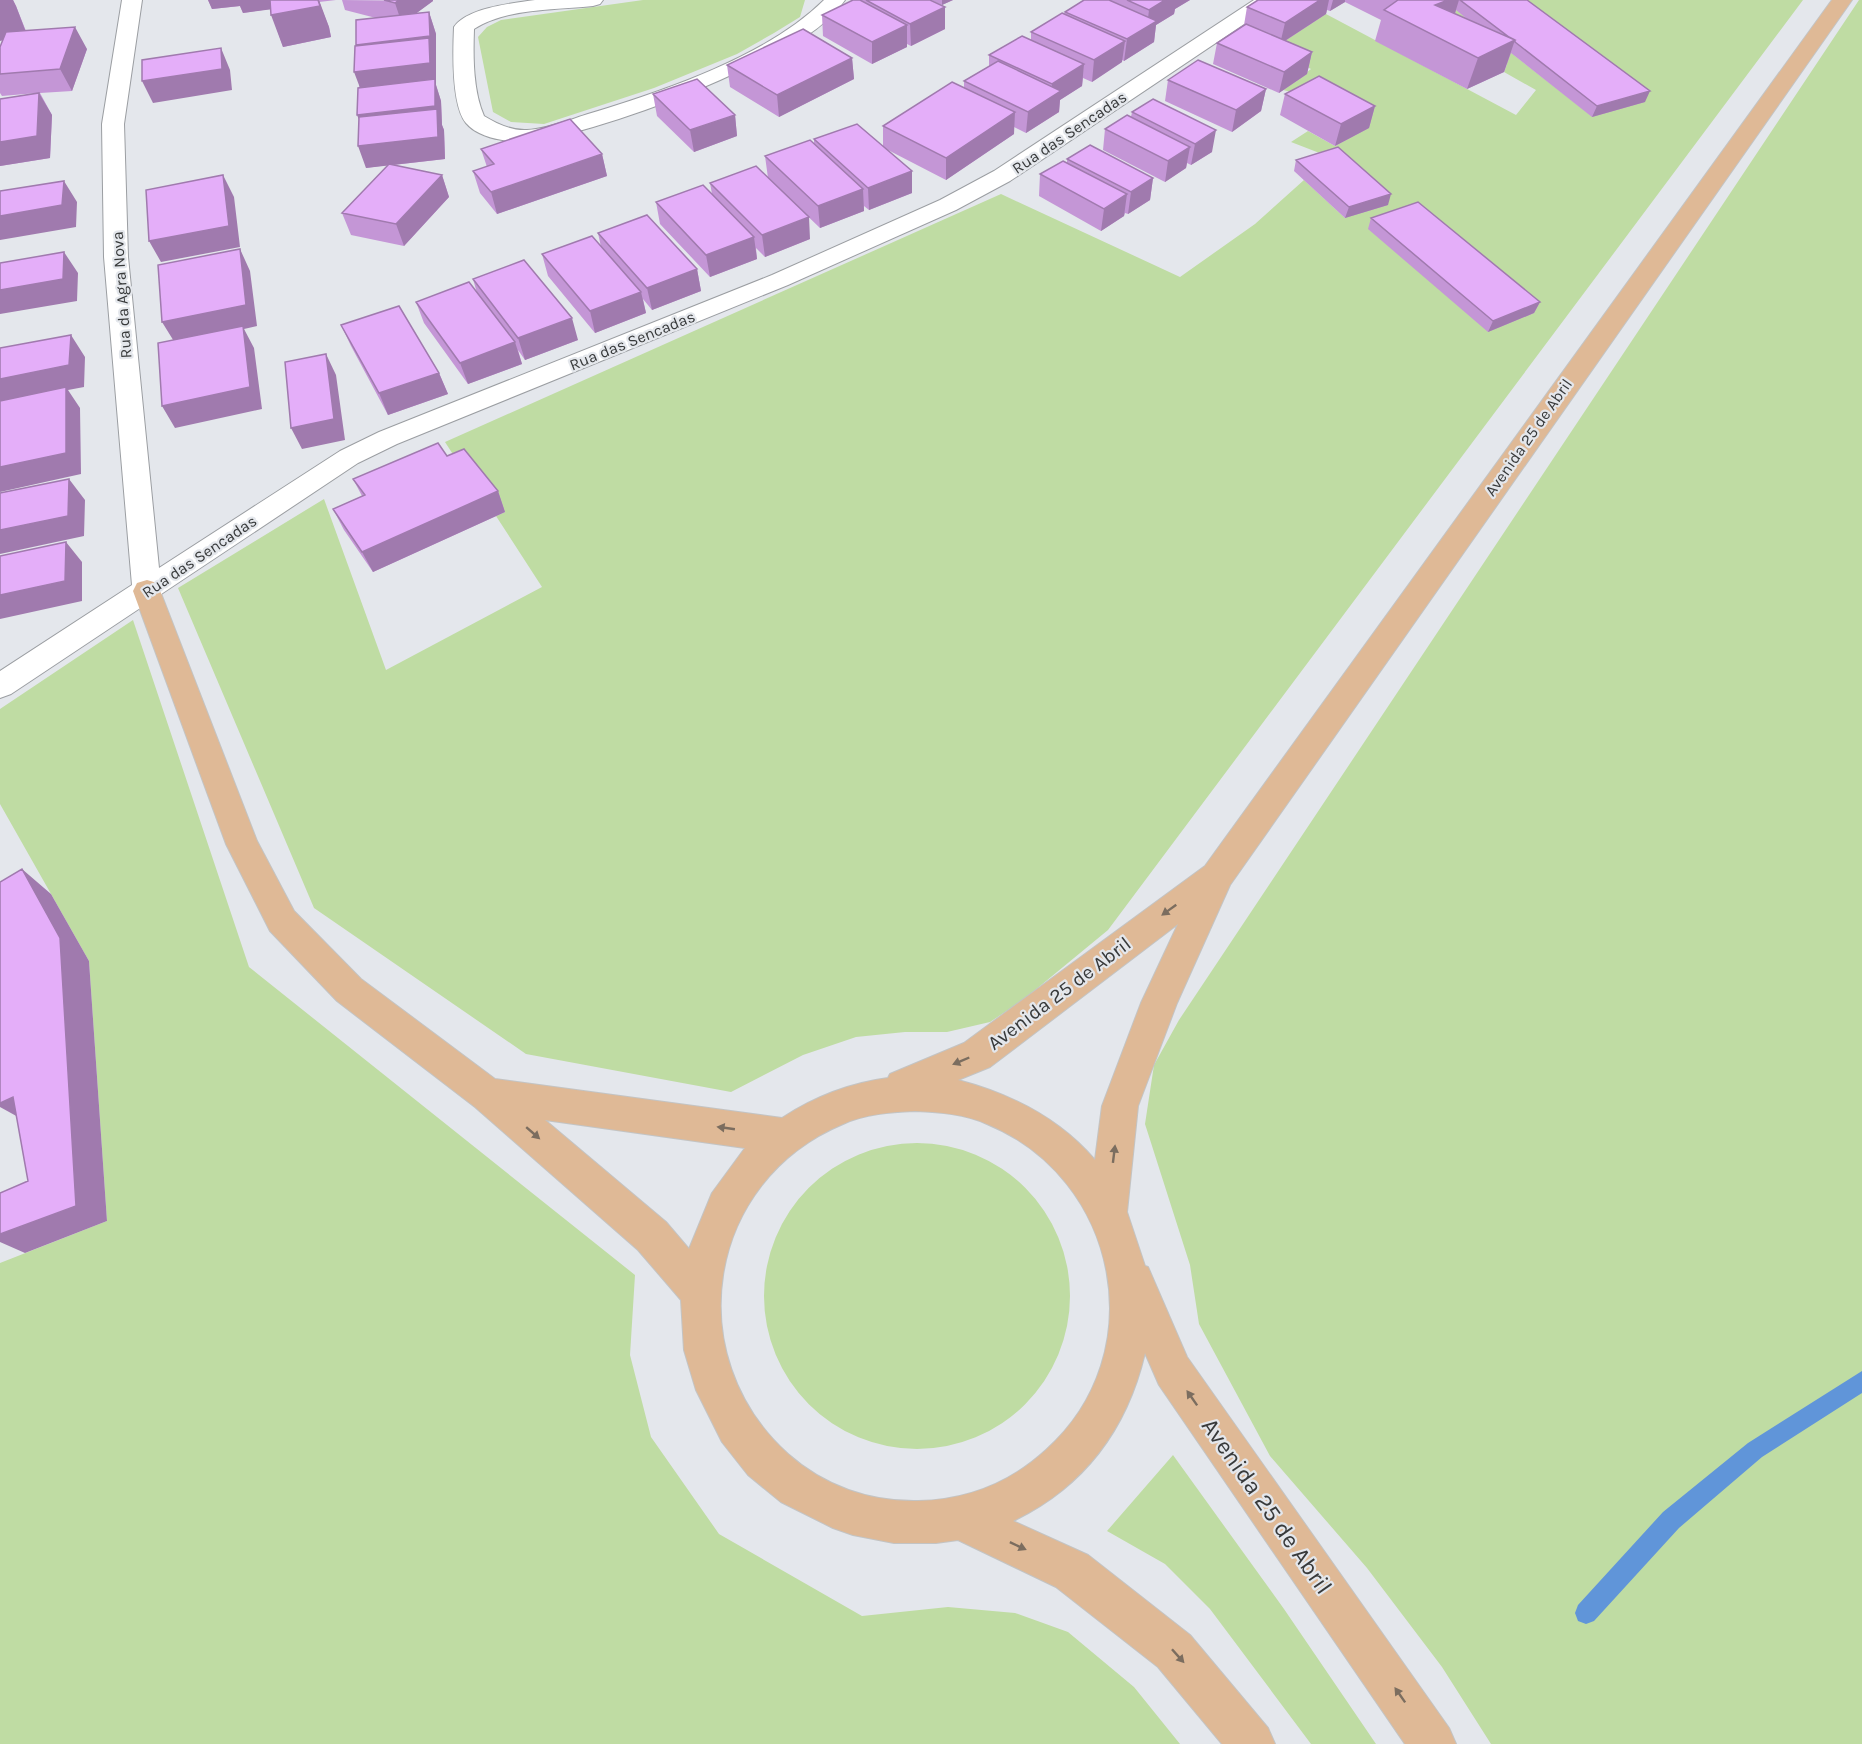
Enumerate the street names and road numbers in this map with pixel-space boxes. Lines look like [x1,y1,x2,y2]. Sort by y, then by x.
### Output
street label: Rua das Sencadas [1008,87,1130,178]
street label: Rua da Agra Nova [108,231,135,359]
street label: Rua das Sencadas [567,307,698,374]
street label: Avenida 25 de Abril [1481,375,1576,500]
street label: Rua das Sencadas [138,511,260,602]
street label: Avenida 25 de Abril [983,932,1136,1055]
street label: Avenida 25 de Abril [1196,1413,1338,1599]

